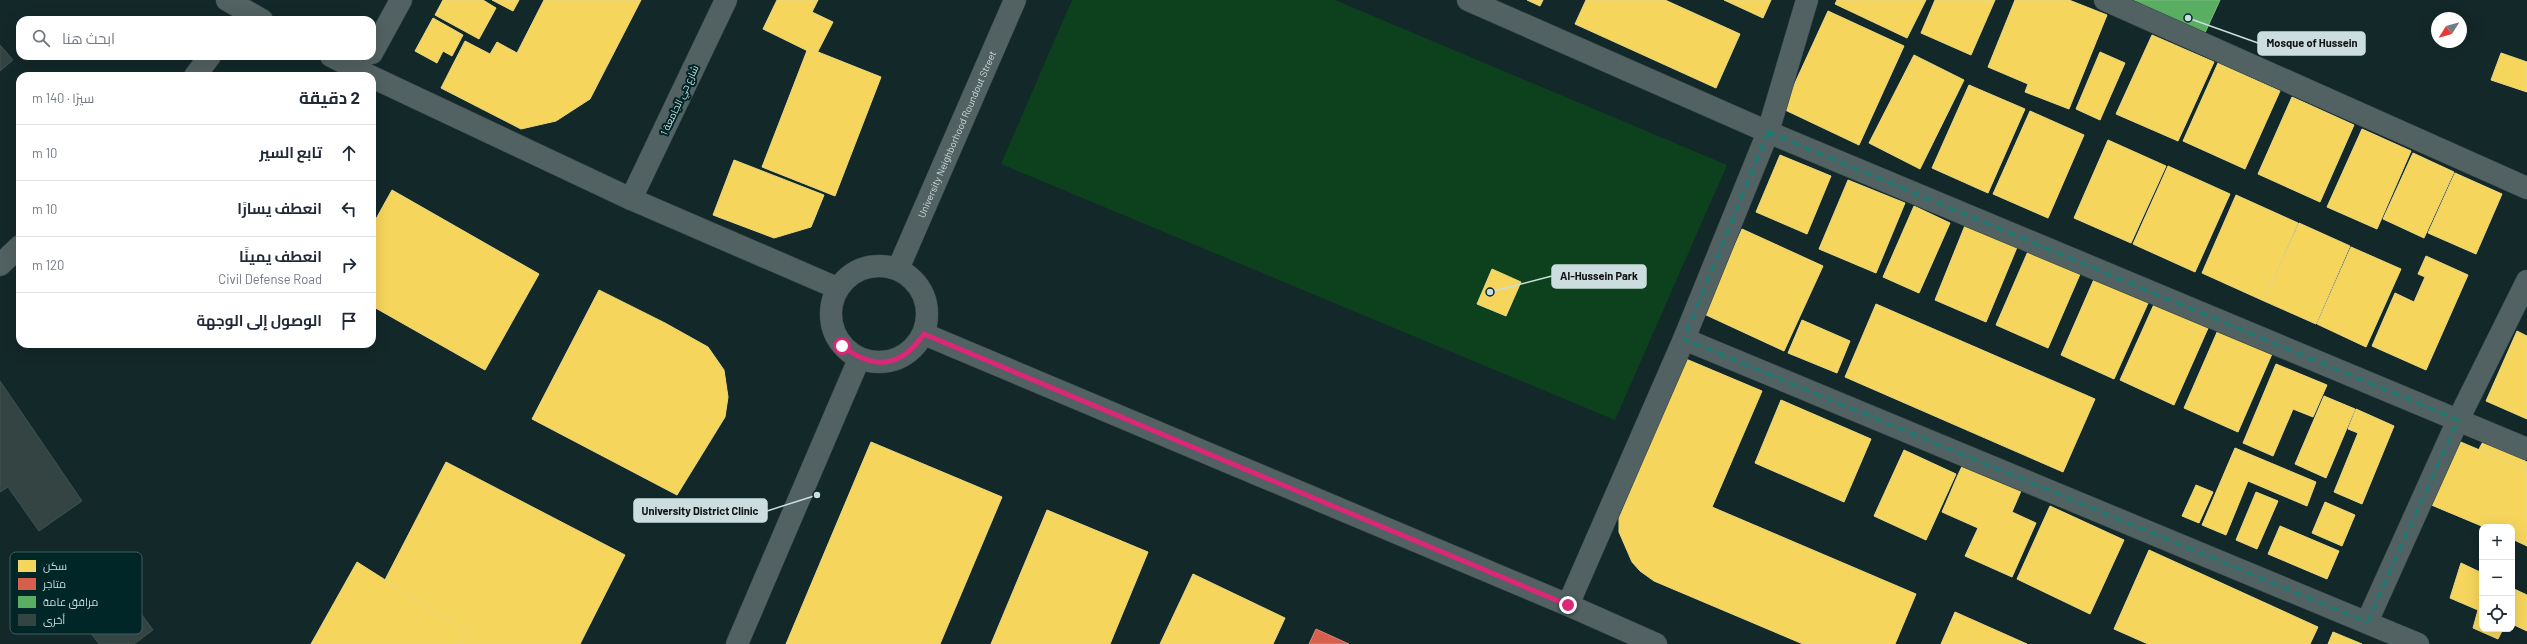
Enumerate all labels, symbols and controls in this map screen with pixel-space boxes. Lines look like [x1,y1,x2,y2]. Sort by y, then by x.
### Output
north arrow [2431,12,2467,48]
search box [16,16,376,60]
icon: search [30,27,52,49]
text: ابحث هنا [62,29,115,47]
callout: Mosque of Hussein [2258,32,2365,55]
text: Mosque of Hussein [2266,36,2358,49]
street label: University Neighborhood Roundout Street [915,49,998,219]
street label: شارع حي الجامعة 1 [657,63,702,138]
text: 2 دقيقة [299,87,360,107]
text: سيرًا · 140 m [32,90,94,106]
icon: ahead [338,142,360,164]
text: تابع السير [259,143,322,161]
text: 10 m [32,145,57,161]
icon: left [338,198,360,220]
text: انعطف يسارًا [237,199,322,217]
text: 10 m [32,201,57,217]
text: انعطف يمينًا [239,247,322,265]
icon: right [338,254,360,276]
text: 120 m [32,257,64,273]
callout: Al-Hussein Park [1552,265,1646,288]
text: Al-Hussein Park [1560,269,1638,282]
text: Civil Defense Road [218,271,322,287]
icon: arrive [338,310,360,332]
text: الوصول إلى الوجهة [196,311,322,329]
route start [833,337,851,355]
callout: University District Clinic [634,499,767,522]
text: University District Clinic [642,504,759,517]
map controls [2479,524,2515,632]
button: + [2479,524,2515,560]
legend [10,552,142,634]
text: سكن [43,559,67,573]
button: − [2479,560,2515,596]
text: متاجر [42,577,66,591]
text: مرافق عامة [43,595,98,609]
route end [1559,596,1577,614]
button: locate [2479,596,2515,632]
text: أخرى [43,613,65,627]

